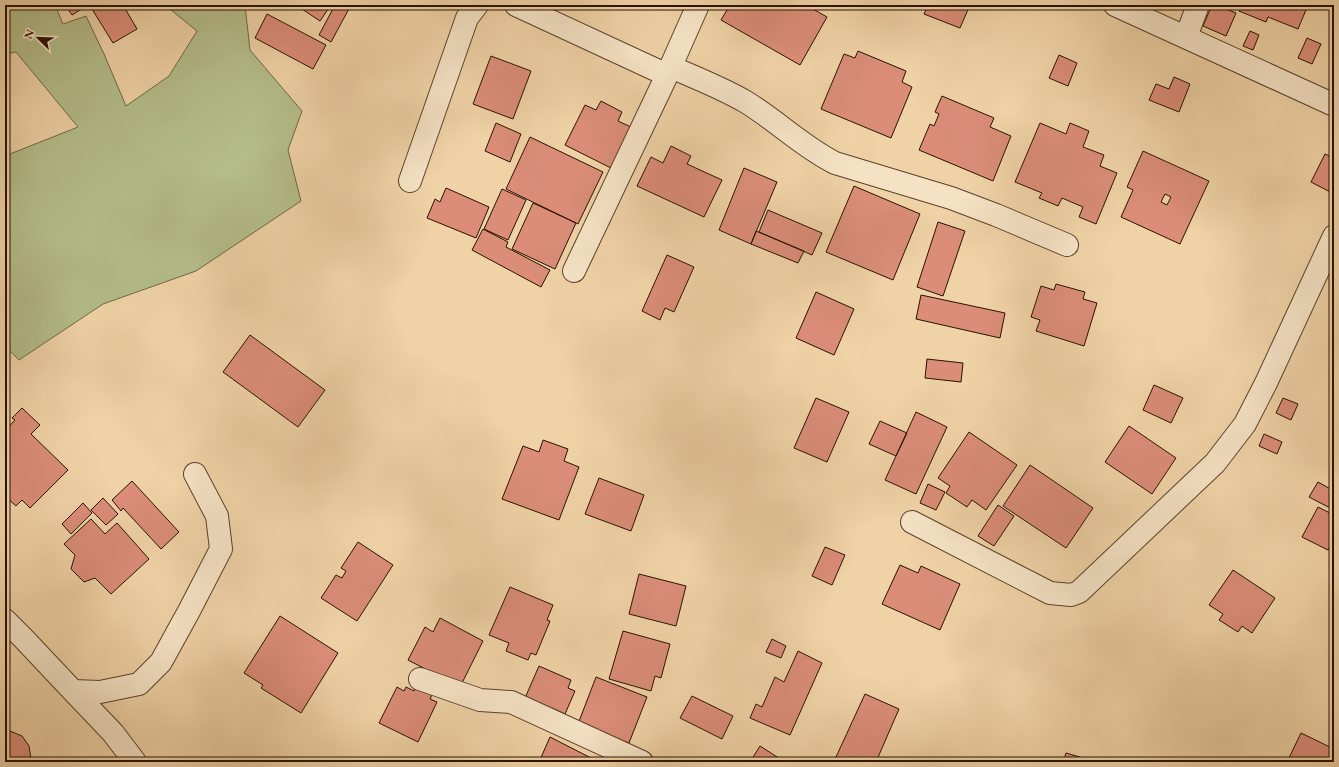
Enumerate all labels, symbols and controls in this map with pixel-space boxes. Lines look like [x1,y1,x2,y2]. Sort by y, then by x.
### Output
north arrow [18,18,58,58]
text: N [21,27,37,41]

